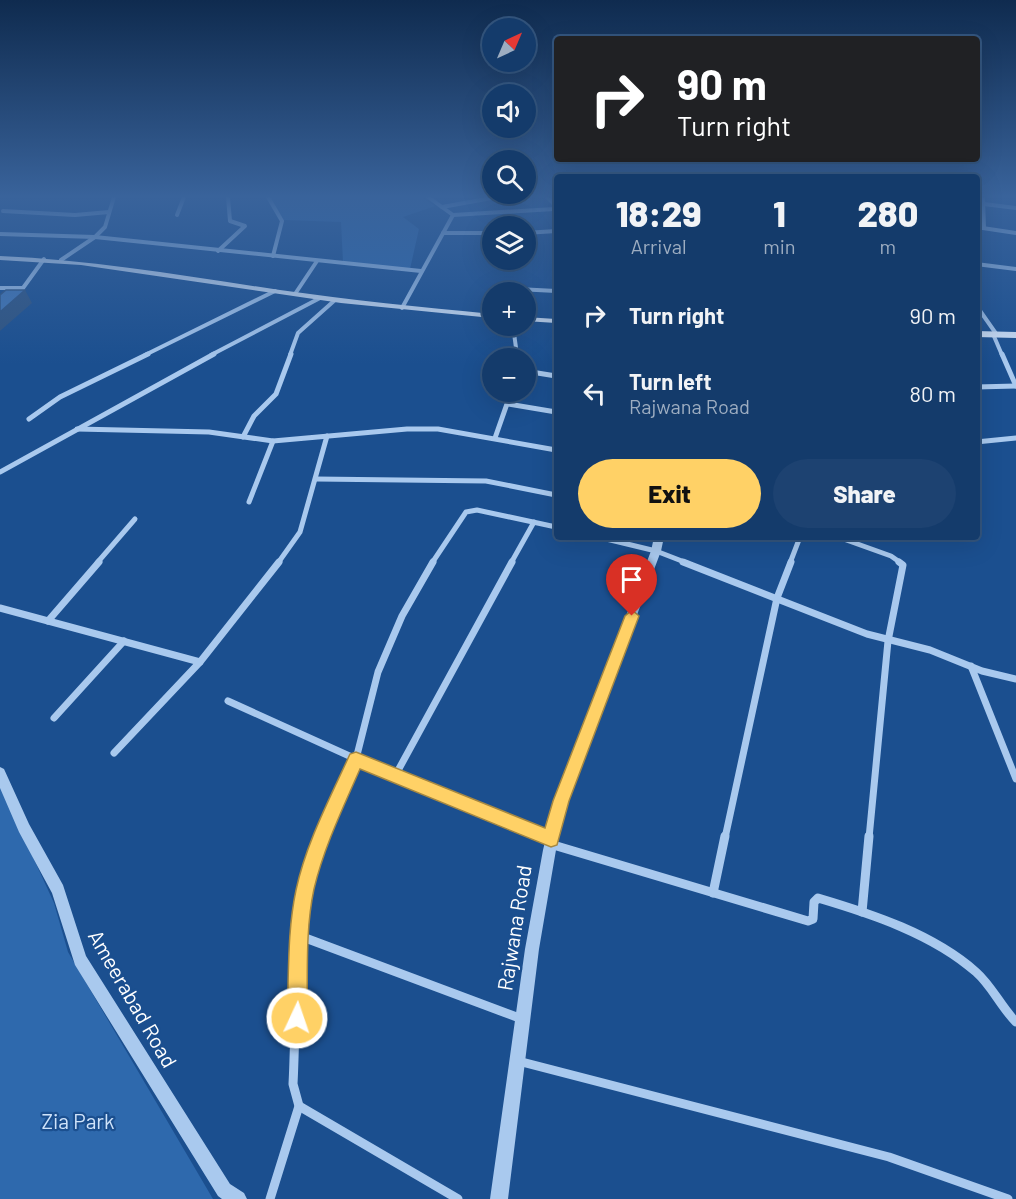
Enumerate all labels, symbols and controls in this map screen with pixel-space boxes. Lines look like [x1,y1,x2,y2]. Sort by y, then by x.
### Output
north arrow [482,18,536,72]
map controls [482,18,536,402]
text: 90 m [677,58,767,108]
icon: right [578,60,656,138]
button: sound [482,84,536,138]
text: Turn right [677,109,791,141]
button: search [482,150,536,204]
text: 18:29 [616,191,701,234]
text: 1 [773,191,786,234]
text: 280 [857,191,918,234]
button: layers [482,216,536,270]
text: Arrival [631,234,687,258]
text: min [763,234,796,258]
text: m [880,234,896,258]
button: + [482,282,536,336]
icon: right [578,299,611,332]
text: Turn right [629,302,724,328]
text: 90 m [910,302,956,328]
button: − [482,348,536,402]
text: Turn left [629,368,712,394]
icon: left [578,377,611,410]
text: 80 m [910,380,956,406]
text: Rajwana Road [629,394,750,418]
button: Exit [578,459,761,528]
button: Share [773,459,956,528]
pin [606,554,657,616]
icon: arrive [615,563,648,596]
street label: Rajwana Road [491,863,536,992]
street label: Ameerabad Road [84,925,183,1072]
position arrow [265,986,329,1050]
park label: Zia Park [41,1108,115,1133]

